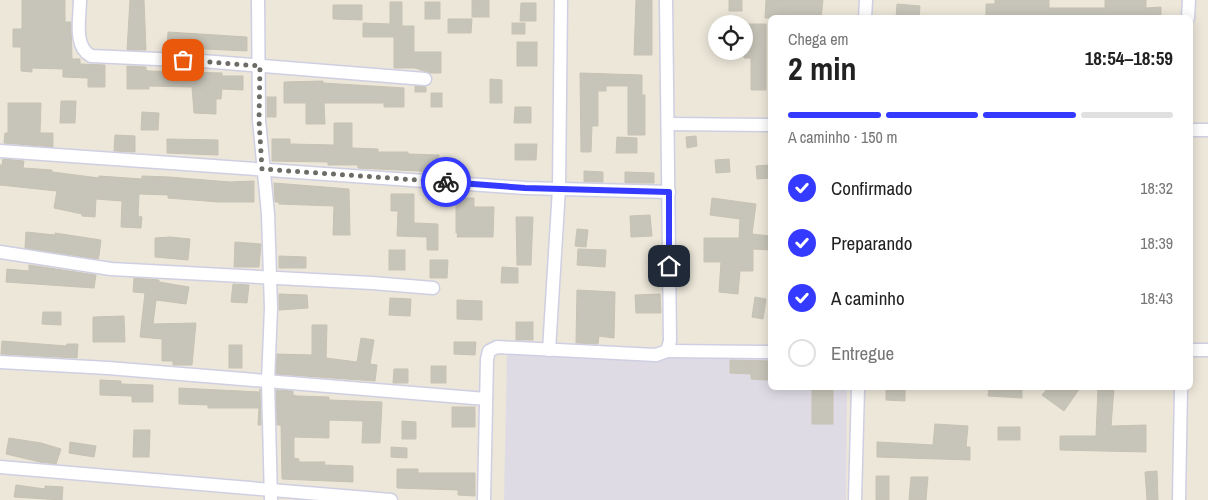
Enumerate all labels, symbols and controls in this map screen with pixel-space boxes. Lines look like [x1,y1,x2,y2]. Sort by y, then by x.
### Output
map controls [708,15,753,60]
button: locate [708,15,753,60]
text: Chega em [788,28,849,50]
pin [162,39,204,81]
text: 18:54–18:59 [1085,45,1173,71]
icon: bag [169,46,197,74]
text: 2 min [788,47,857,90]
text: A caminho · 150 m [788,126,897,148]
courier [421,157,471,207]
icon: bike [432,168,460,196]
icon: check [788,174,816,202]
text: Confirmado [831,175,912,201]
text: 18:32 [1140,177,1173,199]
icon: check [788,229,816,257]
text: Preparando [831,230,912,256]
text: 18:39 [1140,232,1173,254]
pin [648,245,690,287]
icon: home [655,252,683,280]
icon: check [788,284,816,312]
text: A caminho [831,285,905,311]
text: 18:43 [1140,287,1173,309]
text: Entregue [831,340,894,366]

